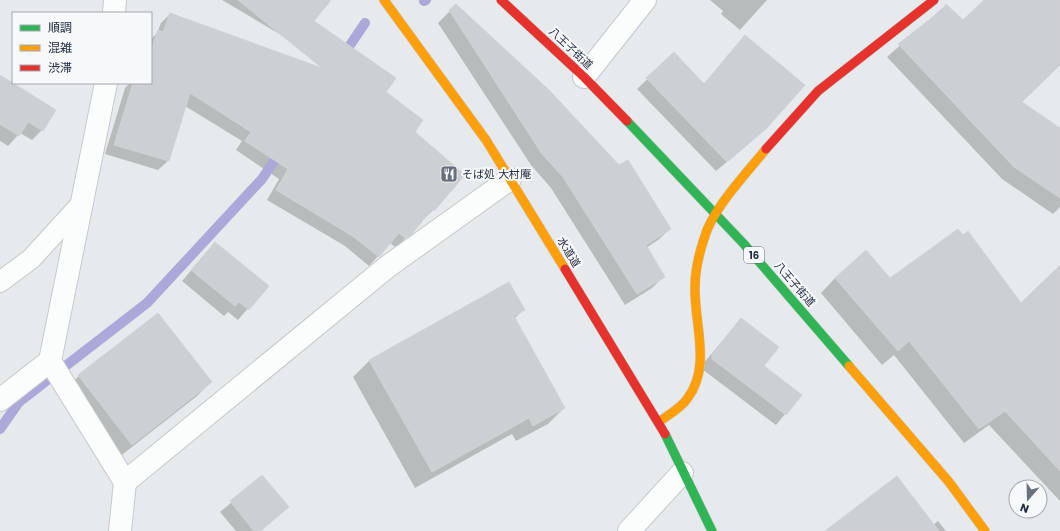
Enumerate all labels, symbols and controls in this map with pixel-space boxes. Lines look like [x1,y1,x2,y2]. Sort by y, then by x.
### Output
legend [12,12,152,84]
text: 順調 [48,19,72,36]
street label: 八王子街道 [545,23,597,73]
text: 混雑 [48,39,72,56]
text: 渋滞 [48,59,72,76]
restaurant icon: そば処 大村庵 [439,164,459,184]
place label: そば処 大村庵 [462,166,531,182]
street label: 水道道 [554,234,584,270]
road number: 16 [744,247,764,263]
street label: 八王子街道 [771,258,819,310]
north arrow [1008,479,1048,519]
text: N [1018,499,1031,517]

